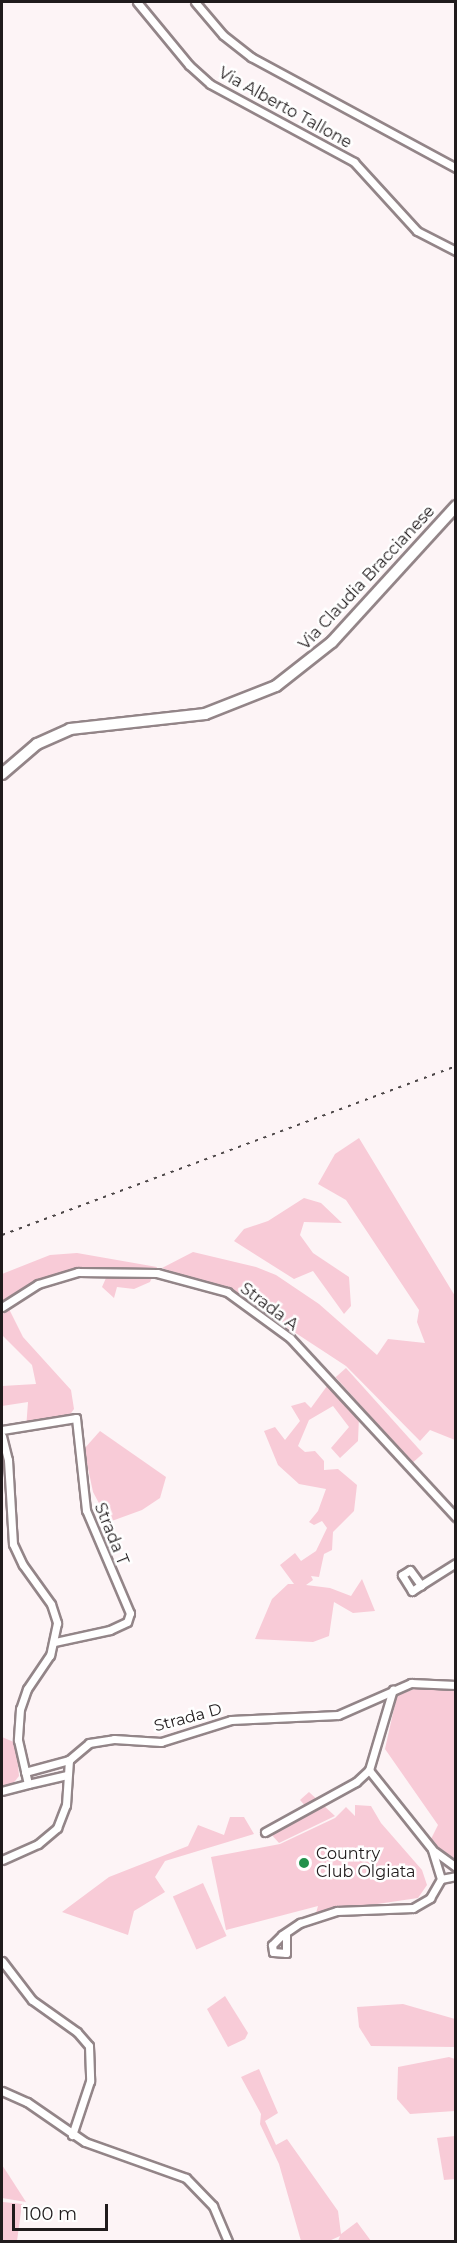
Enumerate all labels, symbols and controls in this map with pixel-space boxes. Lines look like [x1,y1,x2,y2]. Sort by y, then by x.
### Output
street label: Via Alberto Tallone [215,63,355,153]
street label: Via Claudia Braccianese [295,502,439,654]
street label: Strada A [236,1279,302,1335]
street label: Strada T [90,1500,132,1568]
street label: Strada D [152,1700,224,1736]
place label: Country Club Olgiata [316,1844,415,1882]
marker: Country Club Olgiata [297,1856,311,1870]
scale bar [15,2192,111,2230]
text: 100 m [23,2203,77,2225]

